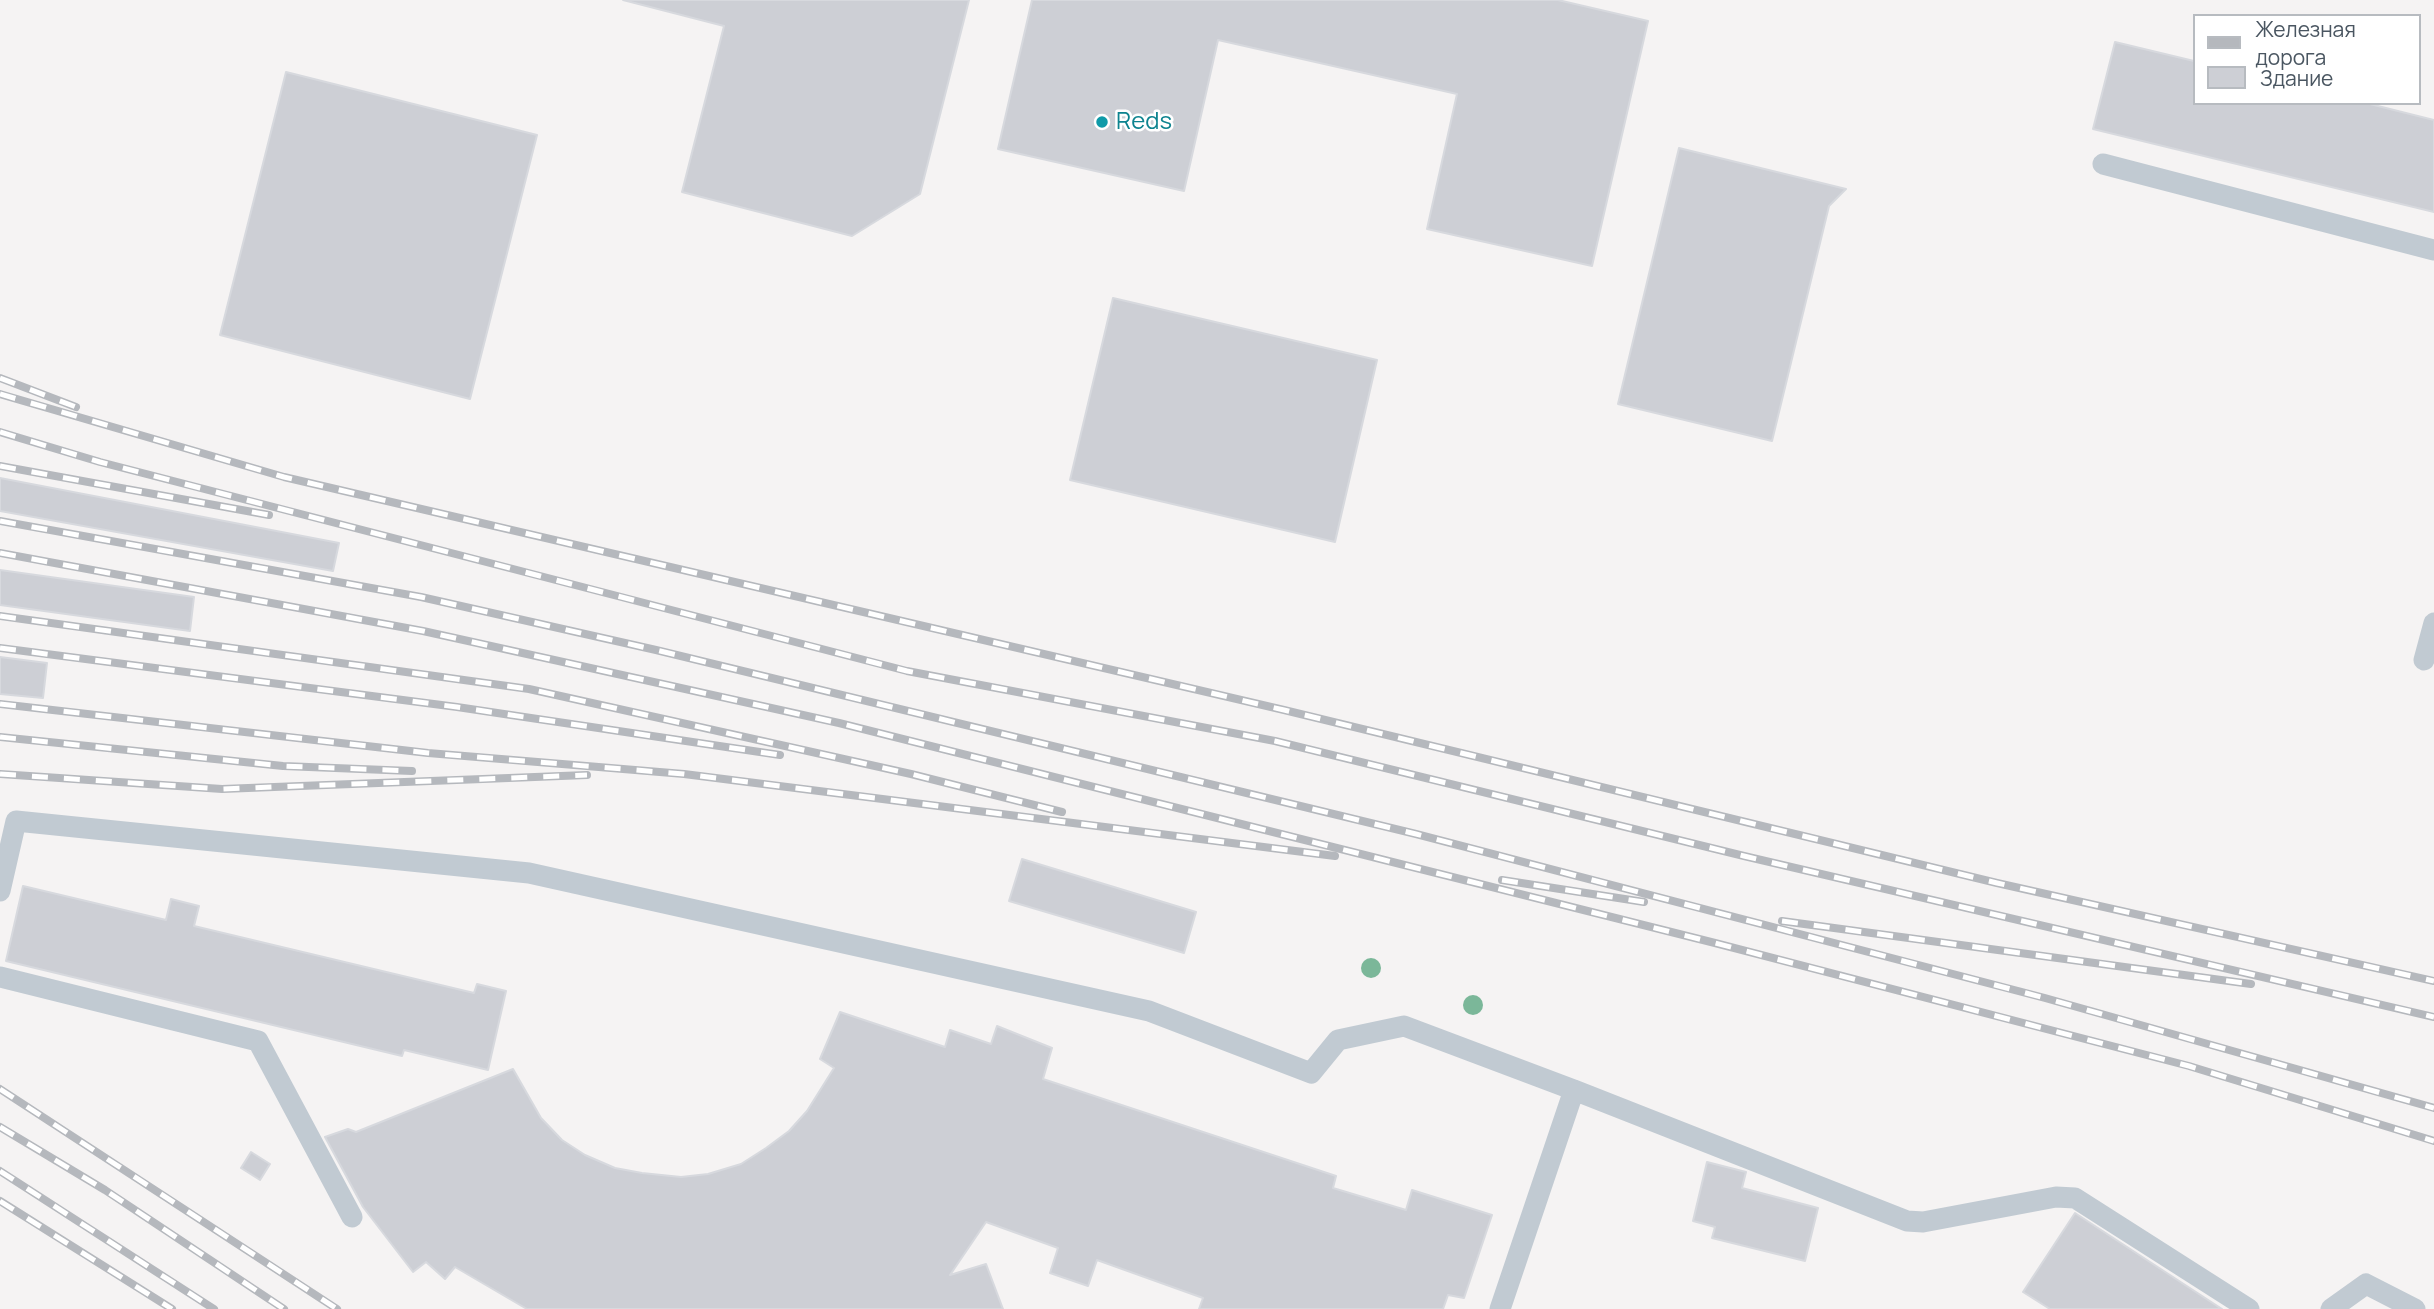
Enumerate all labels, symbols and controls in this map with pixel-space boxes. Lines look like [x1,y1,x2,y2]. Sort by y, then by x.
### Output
legend [2192,14,2420,105]
text: Железная дорога [2255,15,2356,71]
text: Здание [2260,64,2333,92]
place label: Reds [1116,108,1172,136]
marker: Reds [1094,114,1110,130]

